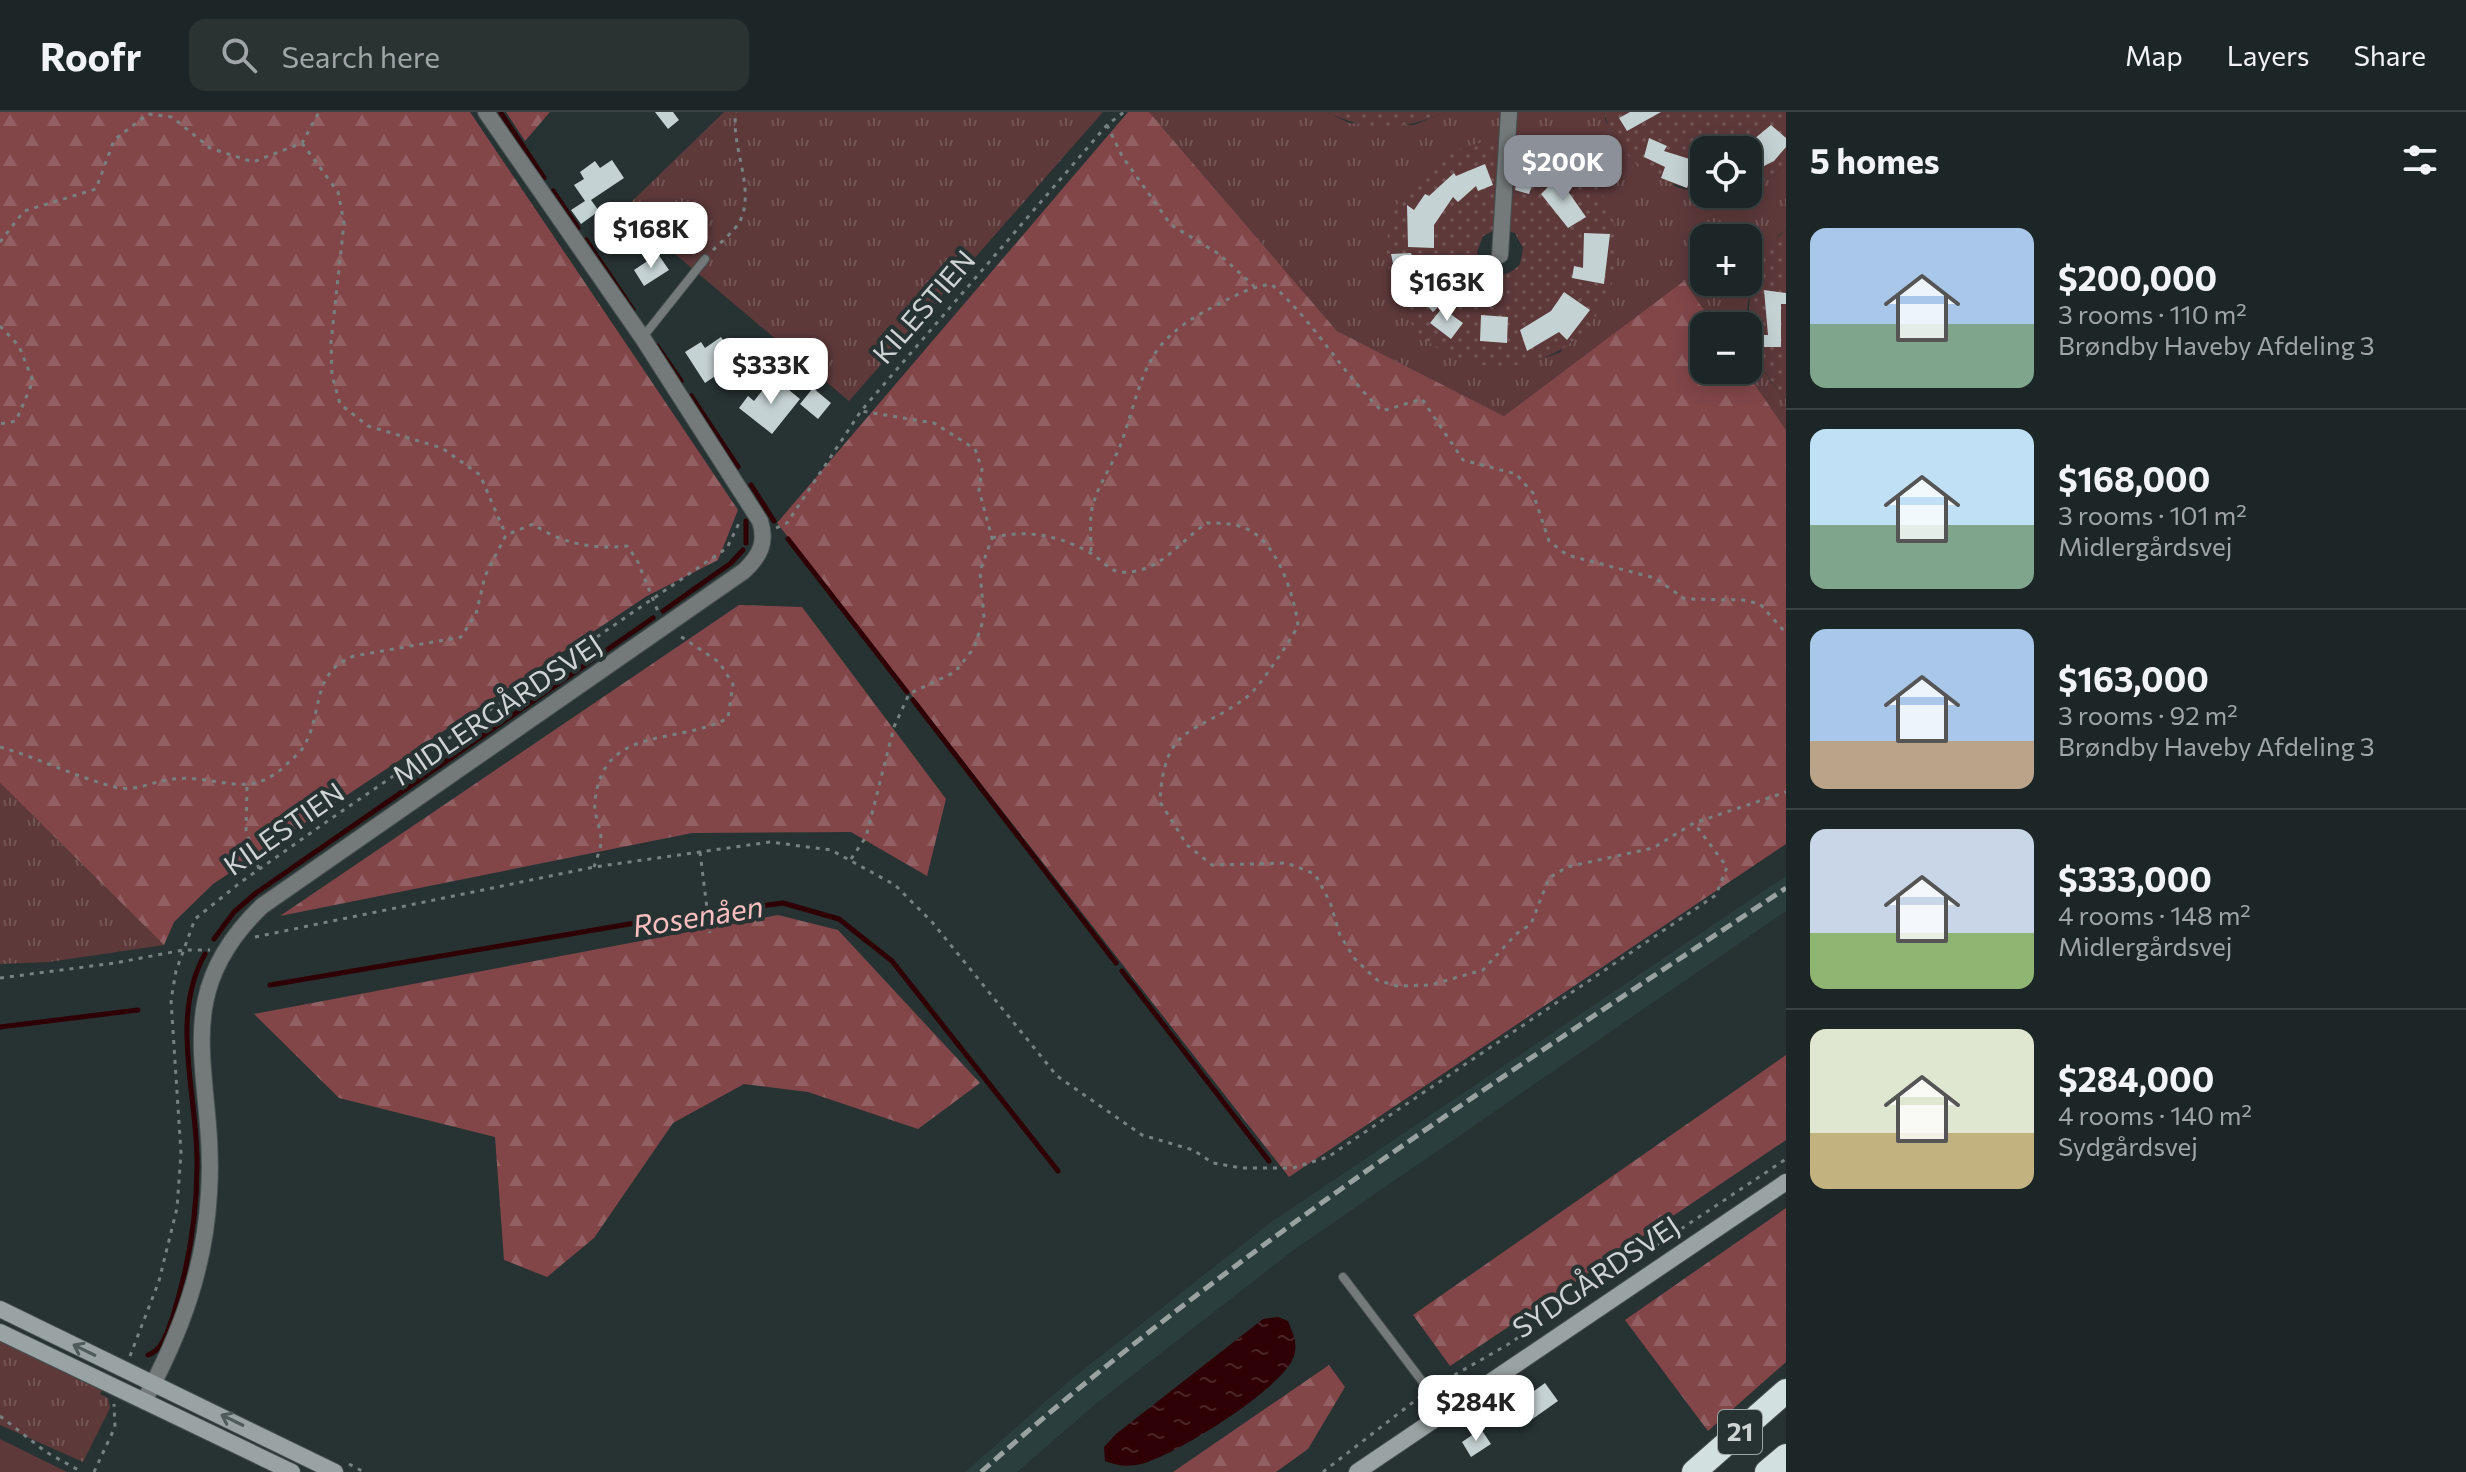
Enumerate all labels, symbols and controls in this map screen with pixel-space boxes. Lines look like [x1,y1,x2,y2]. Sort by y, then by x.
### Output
search box [189,19,749,91]
text: Roofr [40,32,141,79]
icon: search [217,33,261,77]
text: Search here [281,37,440,74]
text: Map [2125,38,2183,72]
text: Layers [2227,38,2309,72]
text: Share [2353,38,2426,72]
pin: $200K [1507,135,1619,203]
map controls [1690,136,1762,384]
button: locate [1690,136,1762,208]
icon: filters [2398,138,2442,182]
text: 5 homes [1810,139,1940,181]
text: $200K [1522,145,1604,176]
pin: $168K [595,202,707,270]
text: $168K [613,212,690,243]
button: + [1690,224,1762,296]
street label: KILESTIEN [865,243,982,370]
pin: $163K [1391,255,1503,323]
text: $200,000 [2058,256,2217,298]
icon: home [1874,260,1970,356]
text: $163K [1409,265,1485,296]
text: 3 rooms · 110 m² [2058,298,2247,329]
button: − [1690,312,1762,384]
text: Brøndby Haveby Afdeling 3 [2058,329,2375,360]
pin: $333K [715,338,827,406]
text: $333K [732,348,810,379]
text: $168,000 [2058,457,2210,499]
icon: home [1874,461,1970,557]
text: 3 rooms · 101 m² [2058,499,2247,530]
text: Midlergårdsvej [2058,530,2232,561]
street label: MIDLERGÅRDSVEJ [385,626,608,792]
text: $163,000 [2058,657,2209,699]
icon: home [1874,661,1970,757]
text: 3 rooms · 92 m² [2058,699,2238,730]
text: Brøndby Haveby Afdeling 3 [2058,730,2375,761]
street label: KILESTIEN [217,774,350,882]
text: $333,000 [2058,857,2212,899]
icon: home [1874,861,1970,957]
water label: Rosenåen [630,886,766,943]
text: 4 rooms · 148 m² [2058,899,2251,930]
text: Midlergårdsvej [2058,930,2232,961]
text: $284,000 [2058,1057,2214,1099]
icon: home [1874,1061,1970,1157]
text: 4 rooms · 140 m² [2058,1099,2252,1130]
text: Sydgårdsvej [2058,1130,2198,1161]
street label: SYDGÅRDSVEJ [1506,1208,1685,1344]
one-way arrow [72,1342,96,1357]
pin: $284K [1420,1375,1532,1443]
text: $284K [1436,1385,1516,1416]
road number: 21 [1718,1410,1762,1454]
one-way arrow [221,1412,245,1428]

